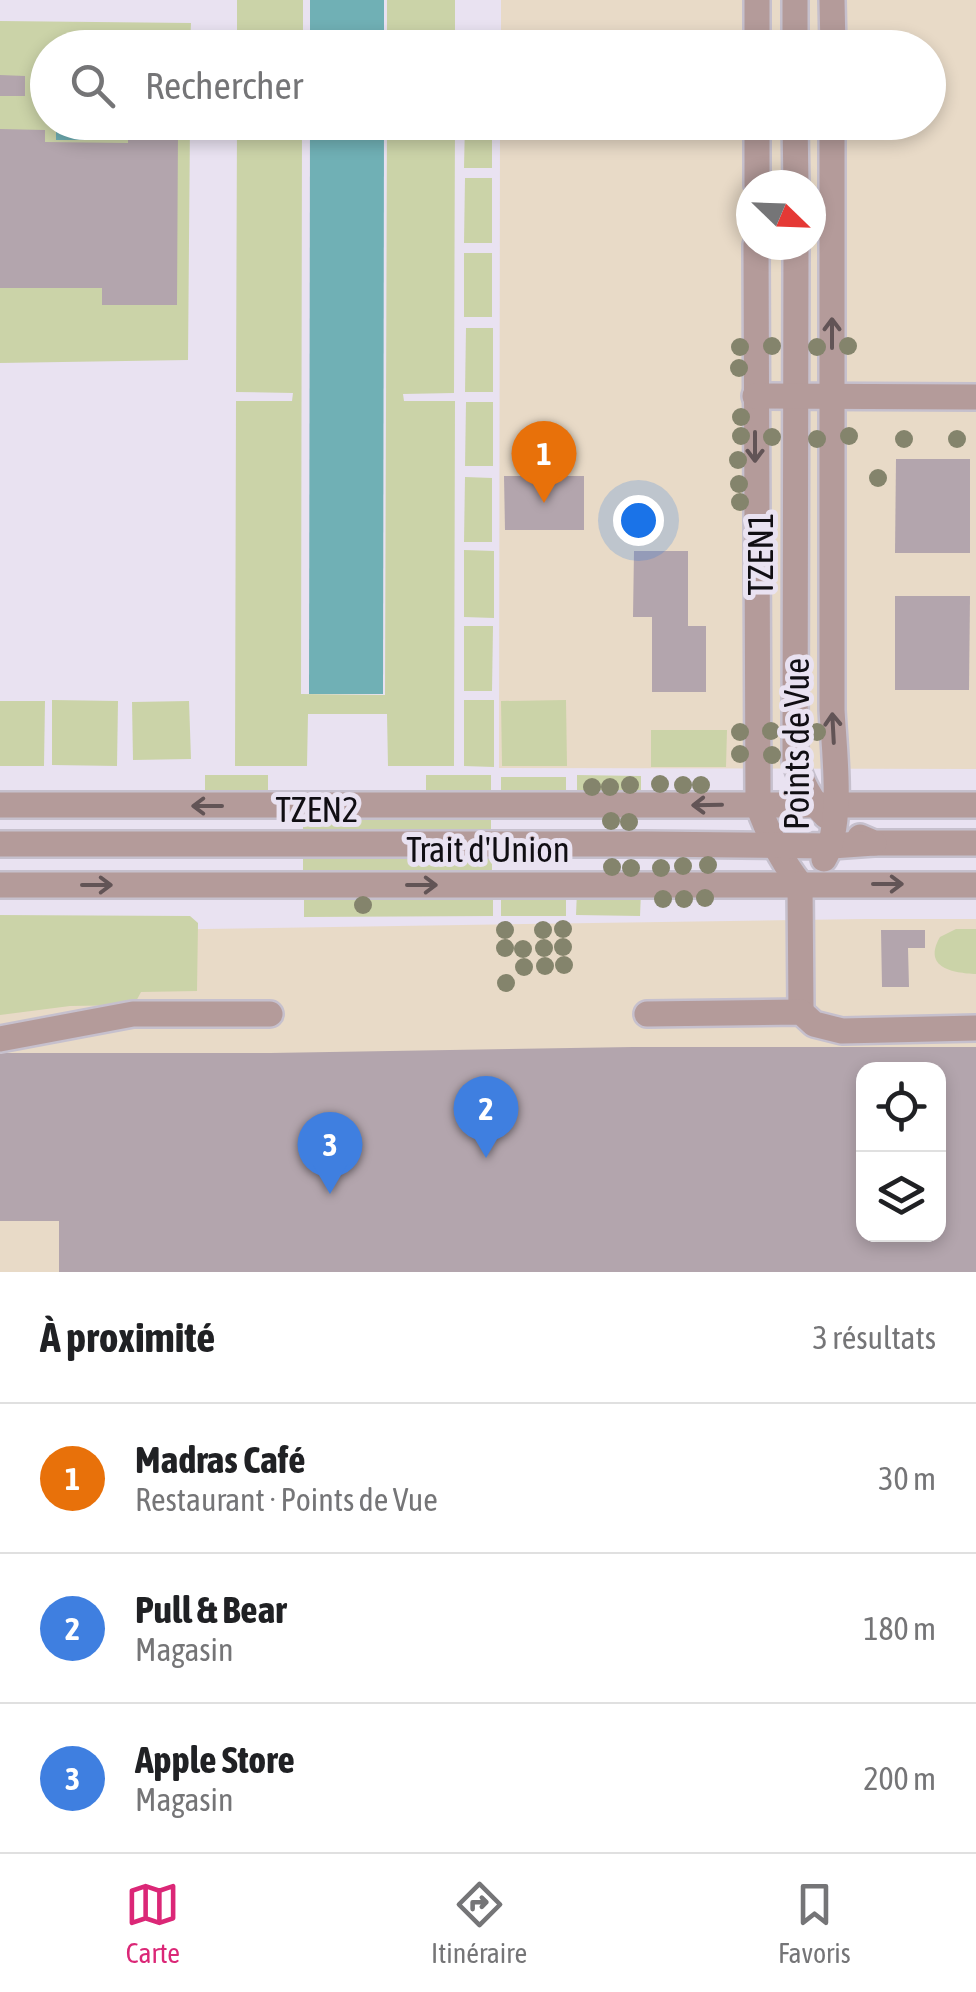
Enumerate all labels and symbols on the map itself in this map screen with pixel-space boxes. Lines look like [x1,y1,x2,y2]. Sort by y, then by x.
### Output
north arrow [736,170,826,260]
one-way arrow [822,318,842,350]
pin: 1 [512,420,576,503]
one-way arrow [746,430,764,463]
your location [613,495,664,546]
street label: TZEN1 [740,512,780,596]
street label: Points de Vue [776,658,816,830]
one-way arrow [823,713,842,745]
street label: TZEN2 [275,789,359,829]
one-way arrow [691,795,723,814]
one-way arrow [191,796,224,816]
street label: Trait d'Union [406,829,570,869]
one-way arrow [872,874,904,894]
one-way arrow [80,876,113,894]
one-way arrow [406,876,438,894]
pin: 2 [454,1076,518,1158]
pin: 3 [298,1112,362,1194]

